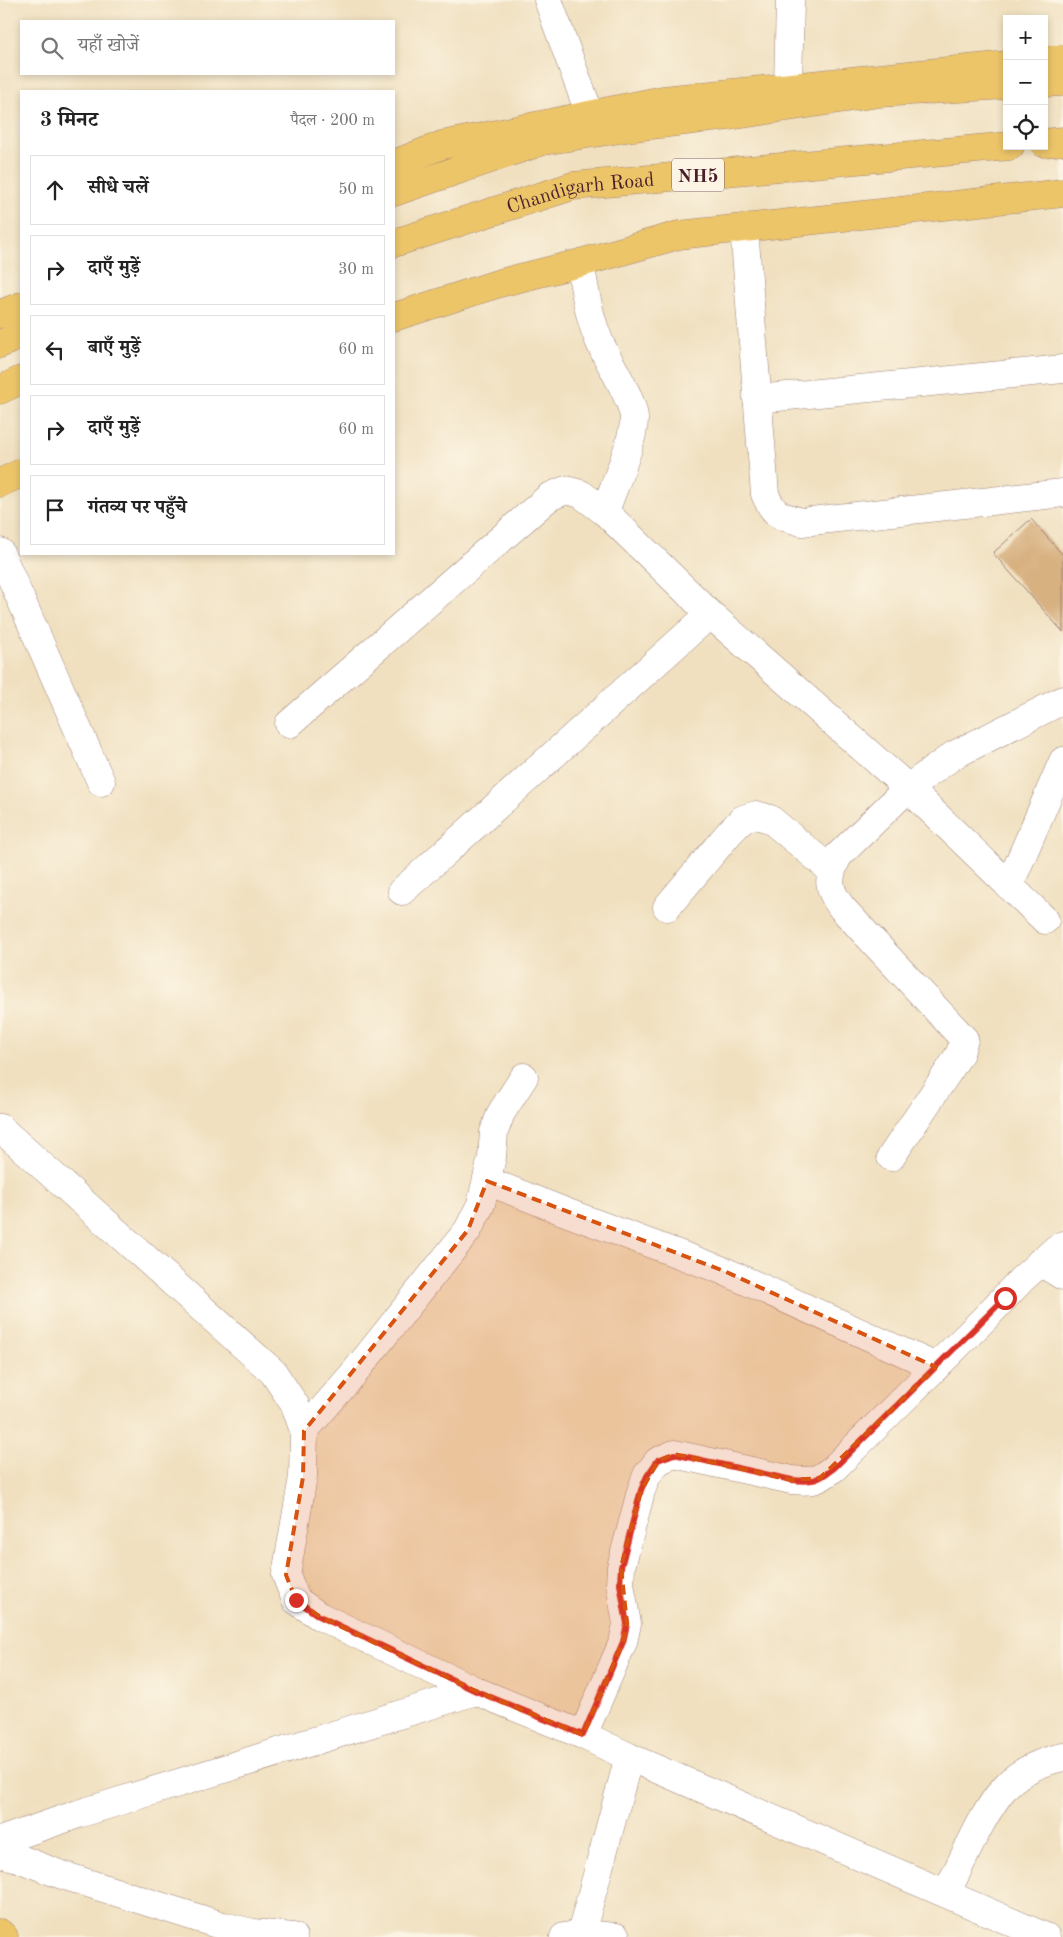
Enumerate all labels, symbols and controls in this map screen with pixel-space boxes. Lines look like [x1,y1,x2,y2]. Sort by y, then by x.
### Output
map controls [1003,15,1048,150]
button: + [1003,15,1048,60]
search box [20,20,395,75]
icon: search [38,34,66,62]
text: यहाँ खोजें [78,37,139,56]
button: − [1003,60,1048,105]
button: locate [1003,105,1048,150]
text: 3 मिनट [40,110,98,131]
text: पैदल · 200 m [290,113,375,129]
road number: NH5 [672,158,724,192]
street label: Chandigarh Road [505,171,655,218]
icon: ahead [41,176,69,204]
text: सीधे चलें [88,179,148,198]
text: 50 m [338,182,374,198]
icon: right [41,256,69,284]
text: दाएँ मुड़ें [88,259,140,278]
text: 30 m [338,262,374,278]
icon: left [41,336,69,364]
text: बाएँ मुड़ें [88,339,140,358]
text: 60 m [338,342,374,358]
icon: right [41,416,69,444]
text: दाएँ मुड़ें [88,419,140,438]
text: 60 m [338,422,374,438]
icon: arrive [41,496,69,524]
text: गंतव्य पर पहुँचे [88,499,187,518]
route start [994,1287,1017,1310]
route end [285,1589,308,1612]

